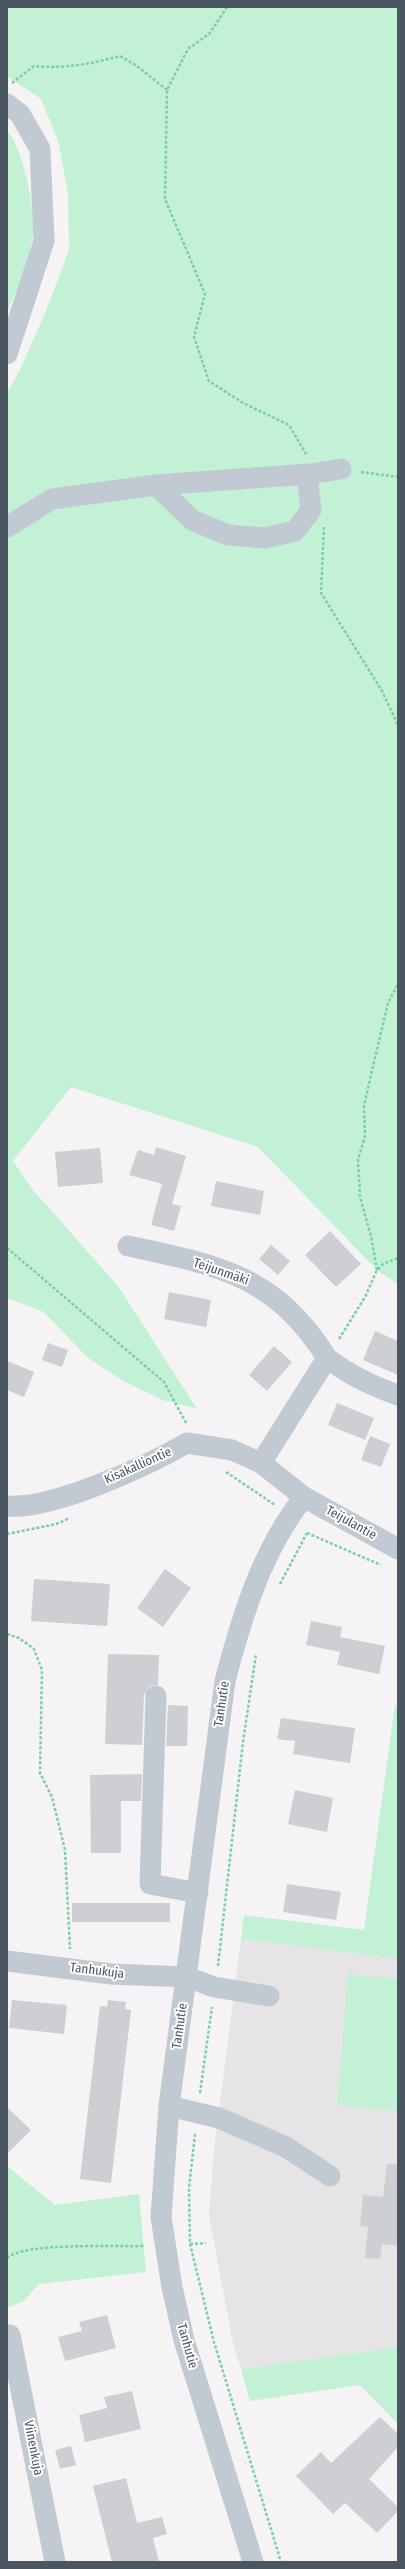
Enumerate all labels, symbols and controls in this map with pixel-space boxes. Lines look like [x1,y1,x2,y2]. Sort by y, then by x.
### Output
street label: Teijunmäki [191,1255,251,1289]
street label: Kisakalliontie [102,1444,174,1488]
street label: Teijulantie [323,1503,379,1543]
street label: Tanhutie [211,1680,233,1728]
street label: Tanhukuja [69,1960,125,1982]
street label: Tanhutie [169,2002,191,2050]
street label: Tanhutie [173,2322,201,2370]
street label: Viinenkuja [20,2419,46,2477]

